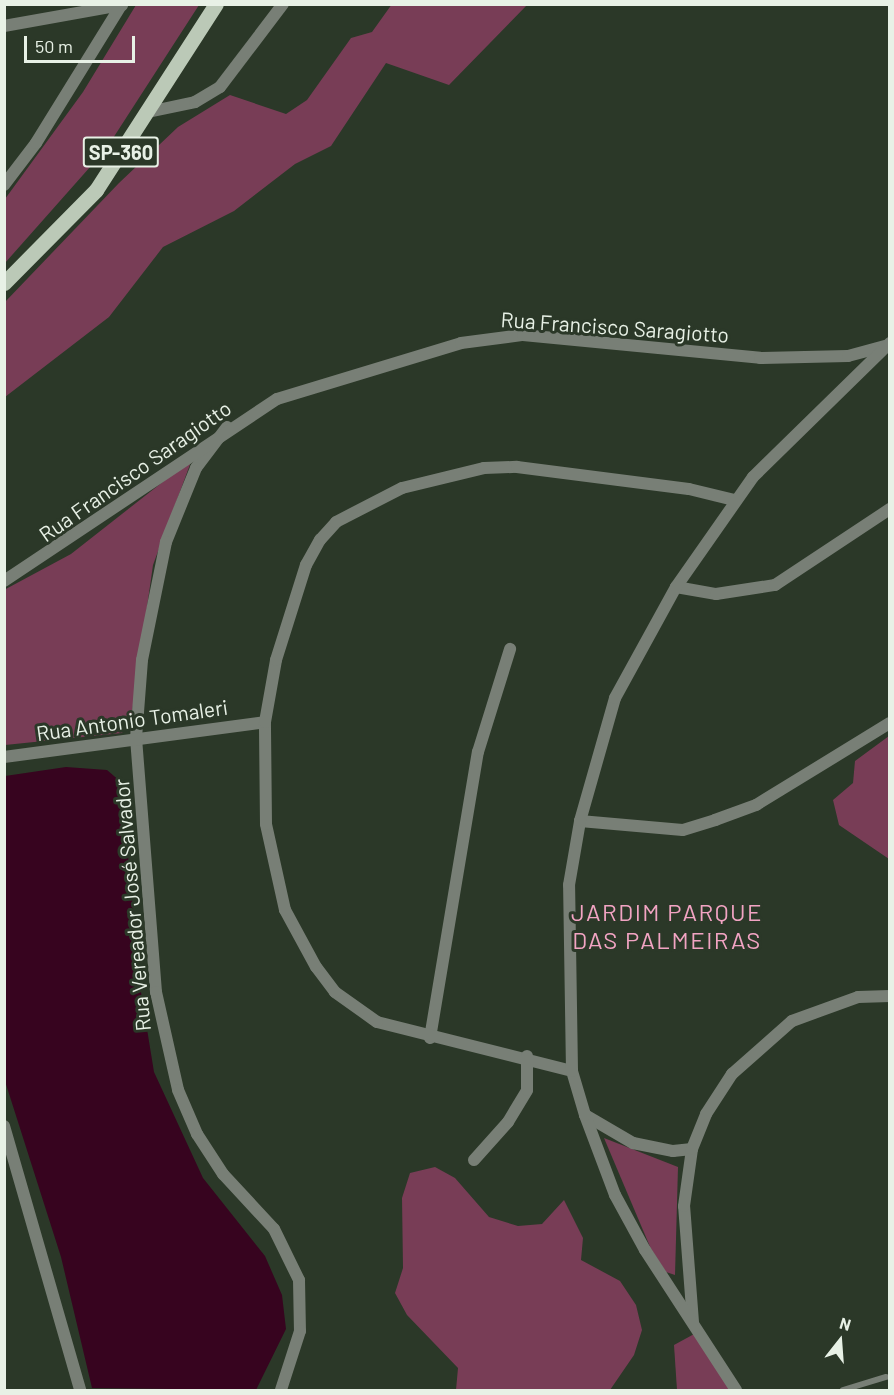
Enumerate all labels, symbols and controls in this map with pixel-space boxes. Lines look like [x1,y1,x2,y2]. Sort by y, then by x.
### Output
scale bar [27,24,138,62]
text: 50 m [35,35,73,57]
road number: SP-360 [82,135,160,169]
street label: Rua Francisco Saragiotto [500,306,730,348]
street label: Rua Francisco Saragiotto [34,395,236,547]
street label: Rua Antonio Tomaleri [35,694,229,746]
street label: Rua Vereador José Salvador [108,778,156,1032]
district label: JARDIM PARQUE DAS PALMEIRAS [571,898,763,954]
north arrow [810,1311,870,1371]
text: N [838,1313,853,1334]

